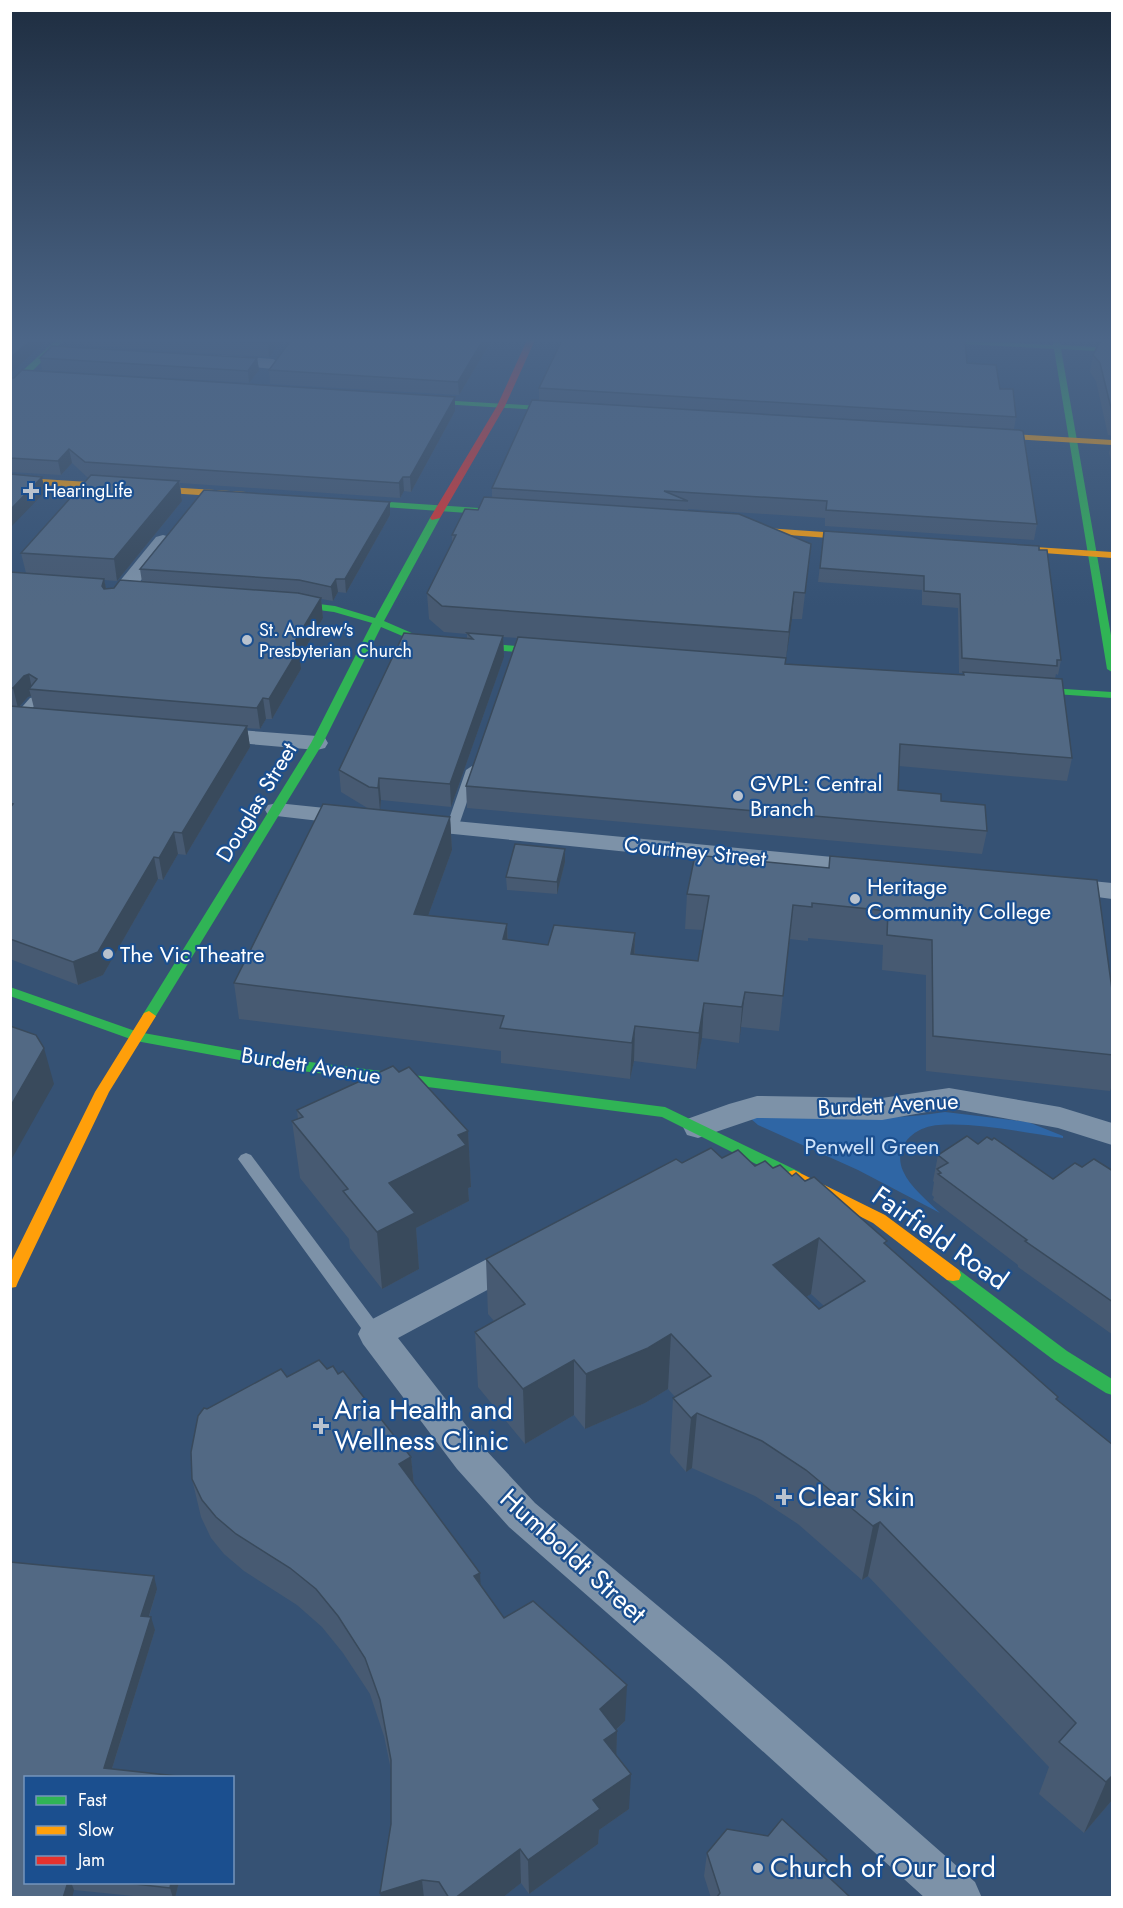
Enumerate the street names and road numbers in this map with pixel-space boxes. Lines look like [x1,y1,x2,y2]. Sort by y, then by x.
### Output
street label: Douglas Street [208,735,305,868]
street label: Courtney Street [622,828,768,874]
street label: Burdett Avenue [239,1038,383,1092]
street label: Burdett Avenue [817,1084,959,1124]
street label: Fairfield Road [864,1176,1016,1299]
street label: Humboldt Street [491,1479,656,1632]

